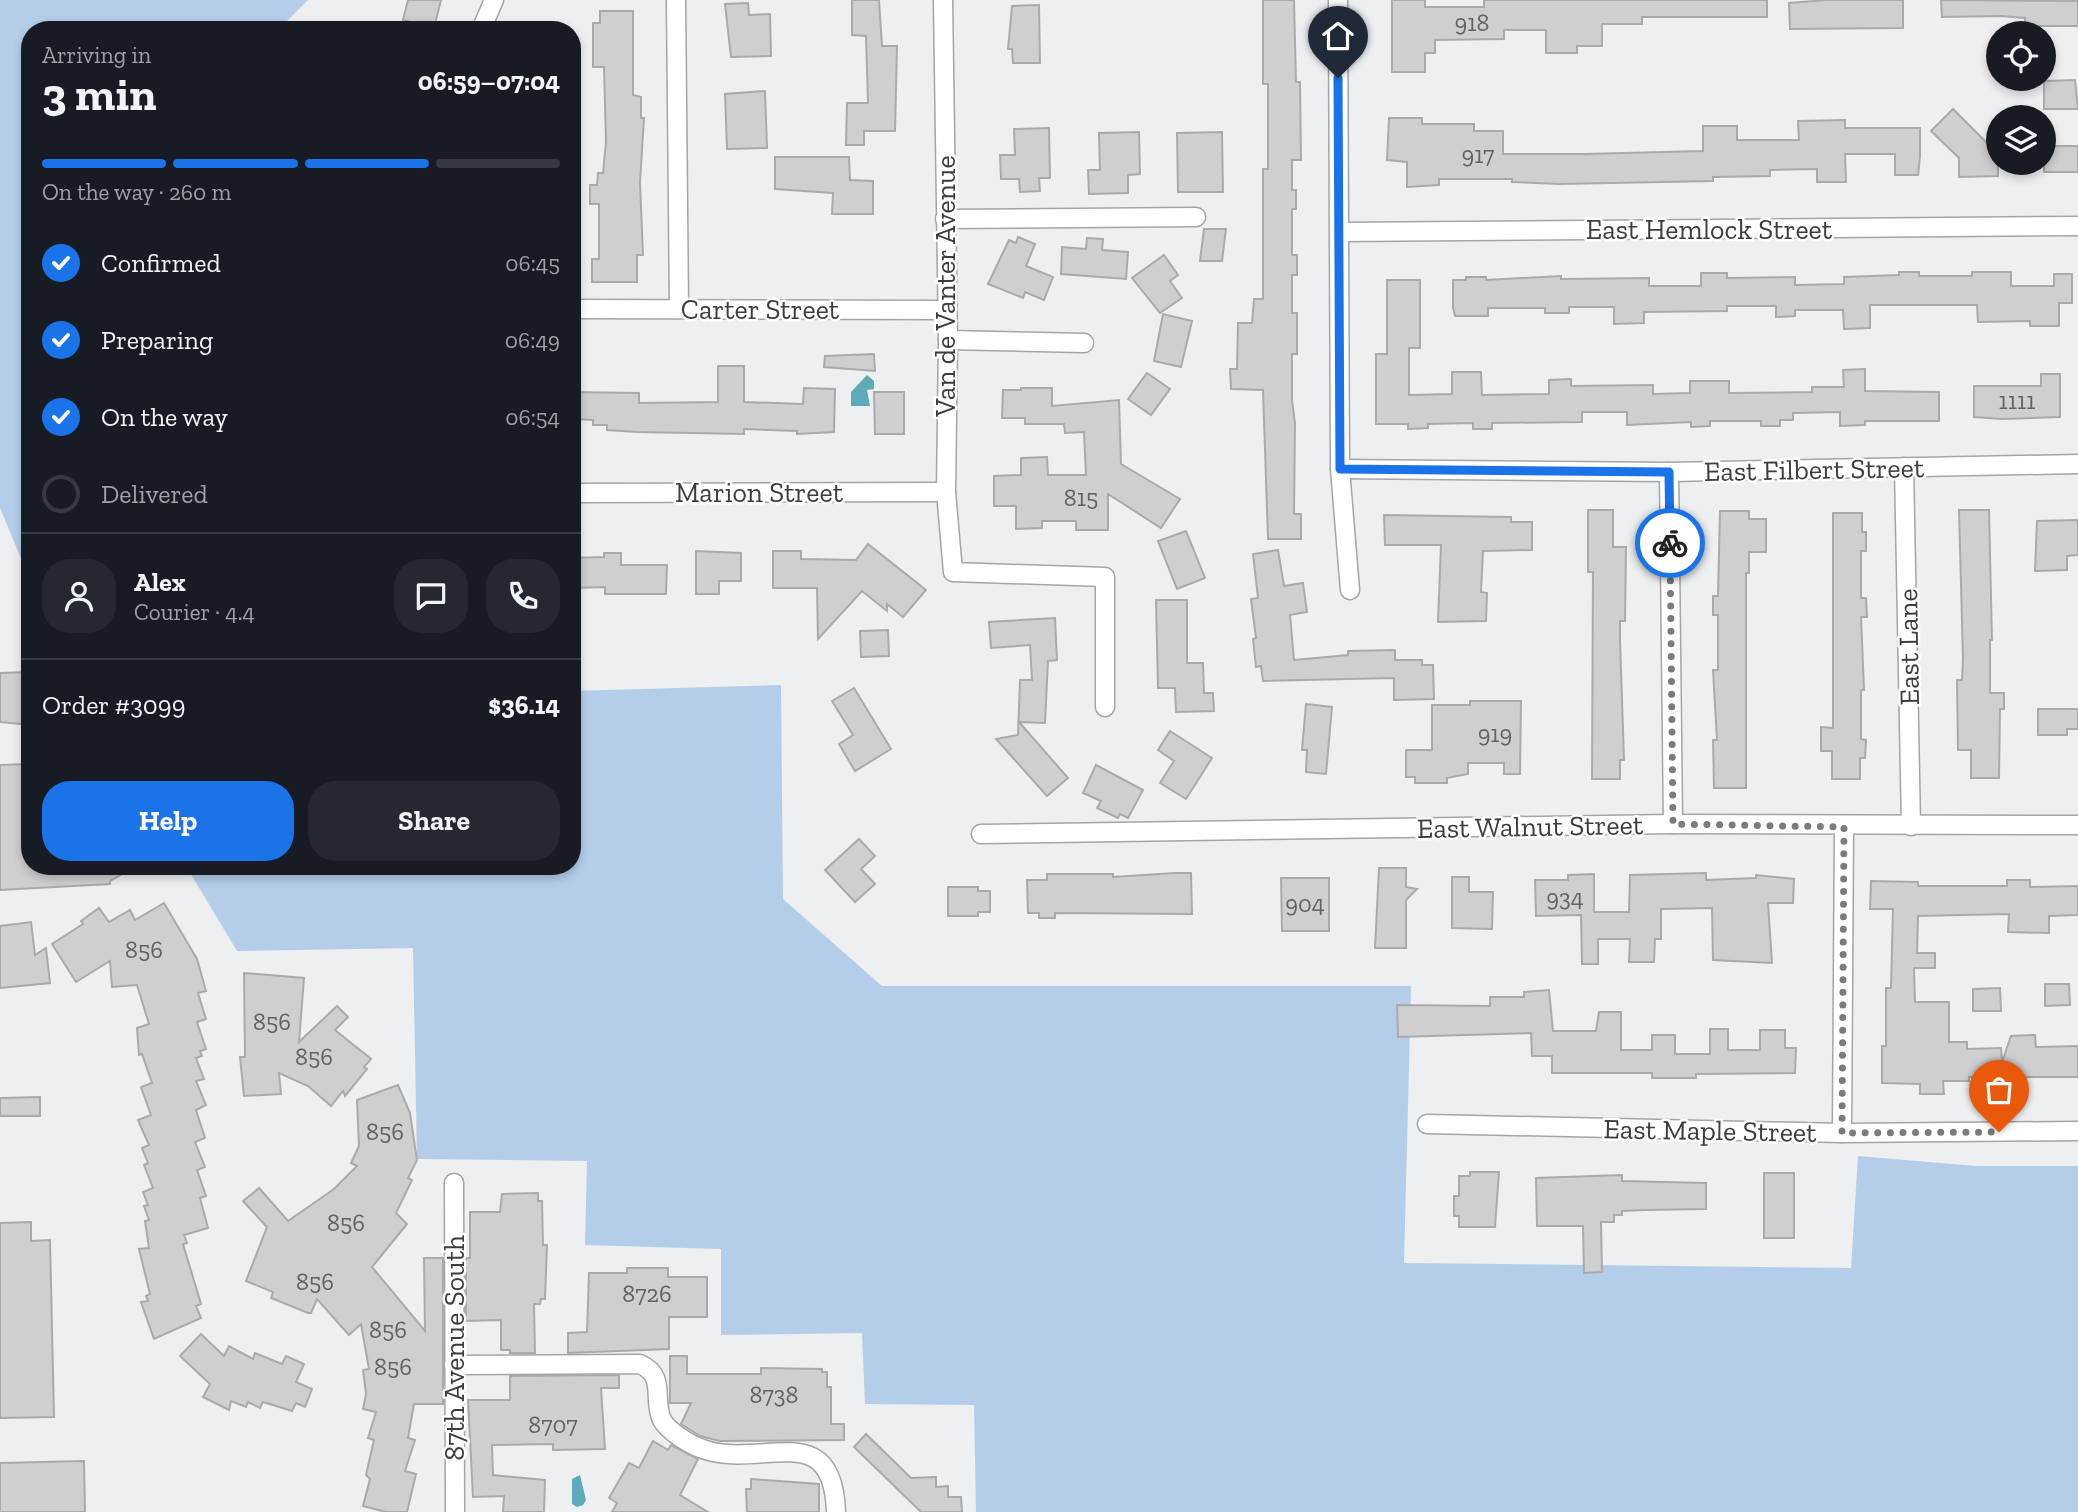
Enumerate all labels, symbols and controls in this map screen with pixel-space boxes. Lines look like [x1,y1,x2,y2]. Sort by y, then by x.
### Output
pin [1308,6,1368,78]
house number: 918 [1455,8,1489,37]
icon: home [1319,17,1357,55]
map controls [1986,21,2056,175]
button: locate [1986,21,2056,91]
text: Arriving in [42,41,151,69]
text: 06:59–07:04 [418,65,560,97]
text: 3 min [42,67,156,122]
button: layers [1986,105,2056,175]
house number: 917 [1462,140,1494,169]
street label: Van de Vanter Avenue [929,155,962,418]
text: On the way · 260 m [42,178,231,206]
street label: East Hemlock Street [1586,213,1833,246]
icon: check [42,244,80,282]
text: Confirmed [101,247,221,279]
text: 06:45 [505,249,560,277]
street label: Carter Street [681,293,840,326]
icon: check [42,321,80,359]
text: Preparing [101,324,213,356]
text: 06:49 [505,326,560,354]
house number: 1111 [1999,386,2035,415]
icon: check [42,398,80,436]
text: On the way [101,401,228,433]
text: 06:54 [505,403,560,431]
street label: East Filbert Street [1704,451,1925,488]
street label: Marion Street [675,476,844,509]
text: Delivered [101,478,208,510]
house number: 815 [1064,483,1098,512]
courier [1635,508,1705,578]
icon: bike [1651,524,1689,562]
button: person [42,559,116,633]
button: chat [394,559,468,633]
button: phone [486,559,560,633]
text: Alex [134,566,186,598]
street label: East Lane [1891,588,1926,706]
text: Courier · 4.4 [134,598,255,626]
text: Order #3099 [42,689,185,721]
text: $36.14 [488,689,560,721]
house number: 919 [1478,719,1512,748]
button: Help [42,781,294,861]
button: Share [308,781,560,861]
street label: East Walnut Street [1417,808,1644,845]
house number: 934 [1546,883,1584,912]
house number: 904 [1285,889,1325,918]
house number: 856 [125,935,163,964]
house number: 856 [253,1007,291,1036]
house number: 856 [295,1042,333,1071]
pin [1969,1060,2029,1132]
icon: bag [1980,1071,2018,1109]
street label: East Maple Street [1603,1112,1817,1149]
house number: 856 [366,1117,404,1146]
house number: 856 [327,1208,365,1237]
street label: 87th Avenue South [438,1235,471,1461]
house number: 856 [296,1267,334,1296]
house number: 8726 [622,1279,672,1308]
house number: 856 [369,1315,407,1344]
house number: 856 [374,1352,412,1381]
house number: 8738 [750,1380,798,1409]
house number: 8707 [528,1410,578,1439]

